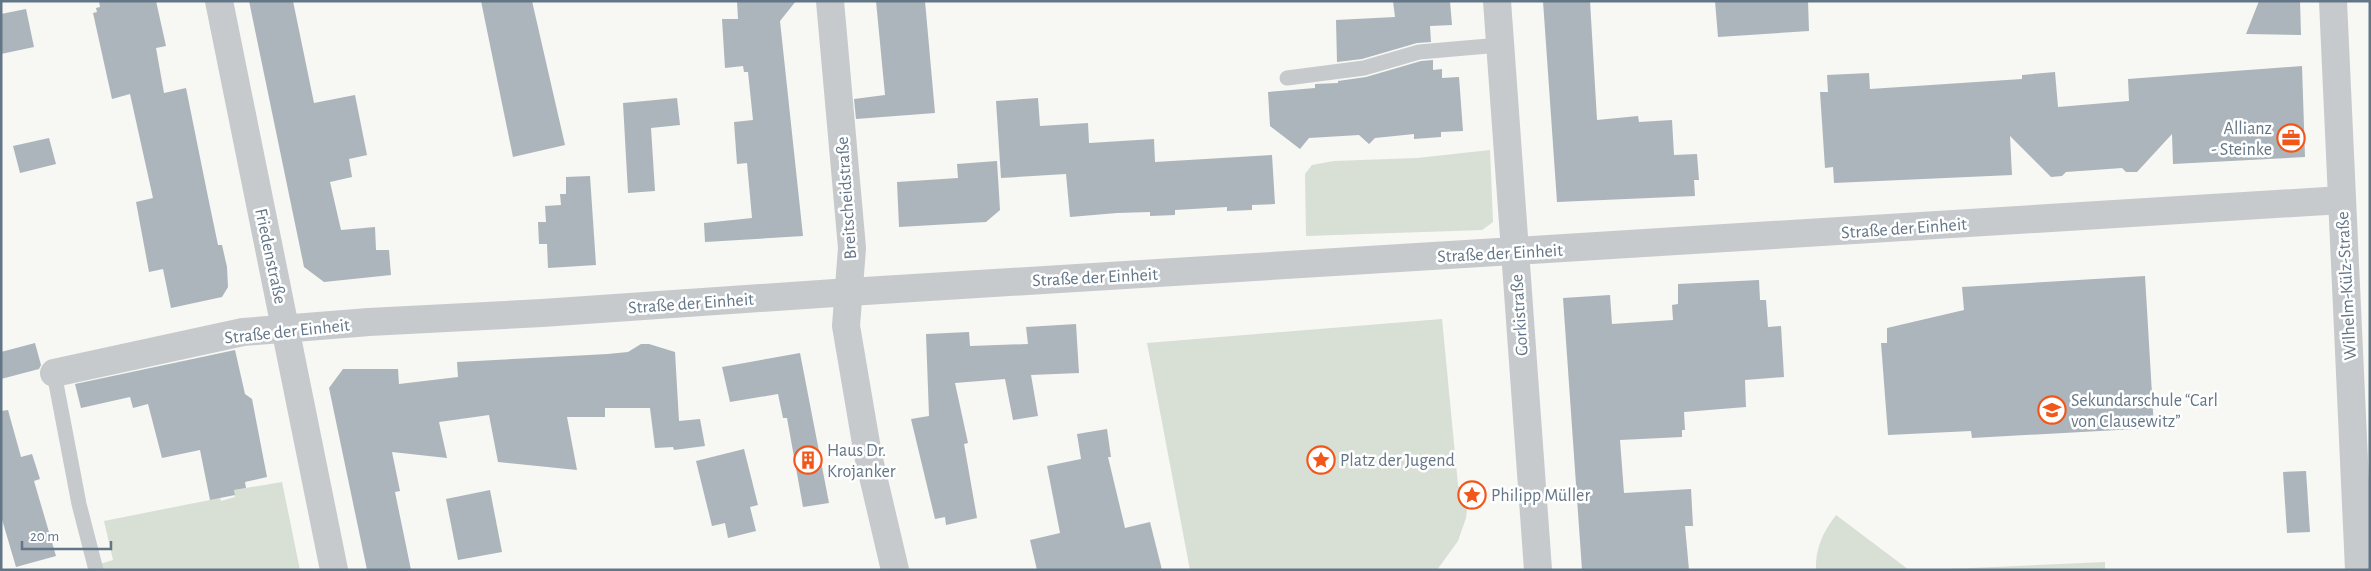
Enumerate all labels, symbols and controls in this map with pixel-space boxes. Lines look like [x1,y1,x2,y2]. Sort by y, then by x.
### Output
place label: Allianz - Steinke [2211,120,2272,159]
office icon: Allianz - Steinke [2276,123,2306,153]
street label: Breitscheidstraße [834,136,860,260]
street label: Friedenstraße [251,207,289,306]
street label: Wilhelm-Külz-Straße [2334,211,2360,361]
street label: Straße der Einheit [1841,216,1968,242]
street label: Straße der Einheit [1437,242,1564,266]
street label: Straße der Einheit [1032,266,1159,290]
street label: Gorkistraße [1508,273,1532,357]
street label: Straße der Einheit [628,291,755,317]
street label: Straße der Einheit [224,316,351,348]
place label: Sekundarschule “Carl von Clausewitz” [2071,392,2218,431]
school or university icon: Sekundarschule “Carl von Clausewitz” [2037,395,2067,425]
place label: Haus Dr. Krojanker [827,442,896,481]
building icon: Haus Dr. Krojanker [793,445,823,475]
place icon: Platz der Jugend [1306,445,1336,475]
place label: Platz der Jugend [1340,452,1455,470]
place icon: Philipp Müller [1457,480,1487,510]
place label: Philipp Müller [1491,487,1590,505]
scale bar [22,518,111,550]
text: 20 m [30,529,59,544]

